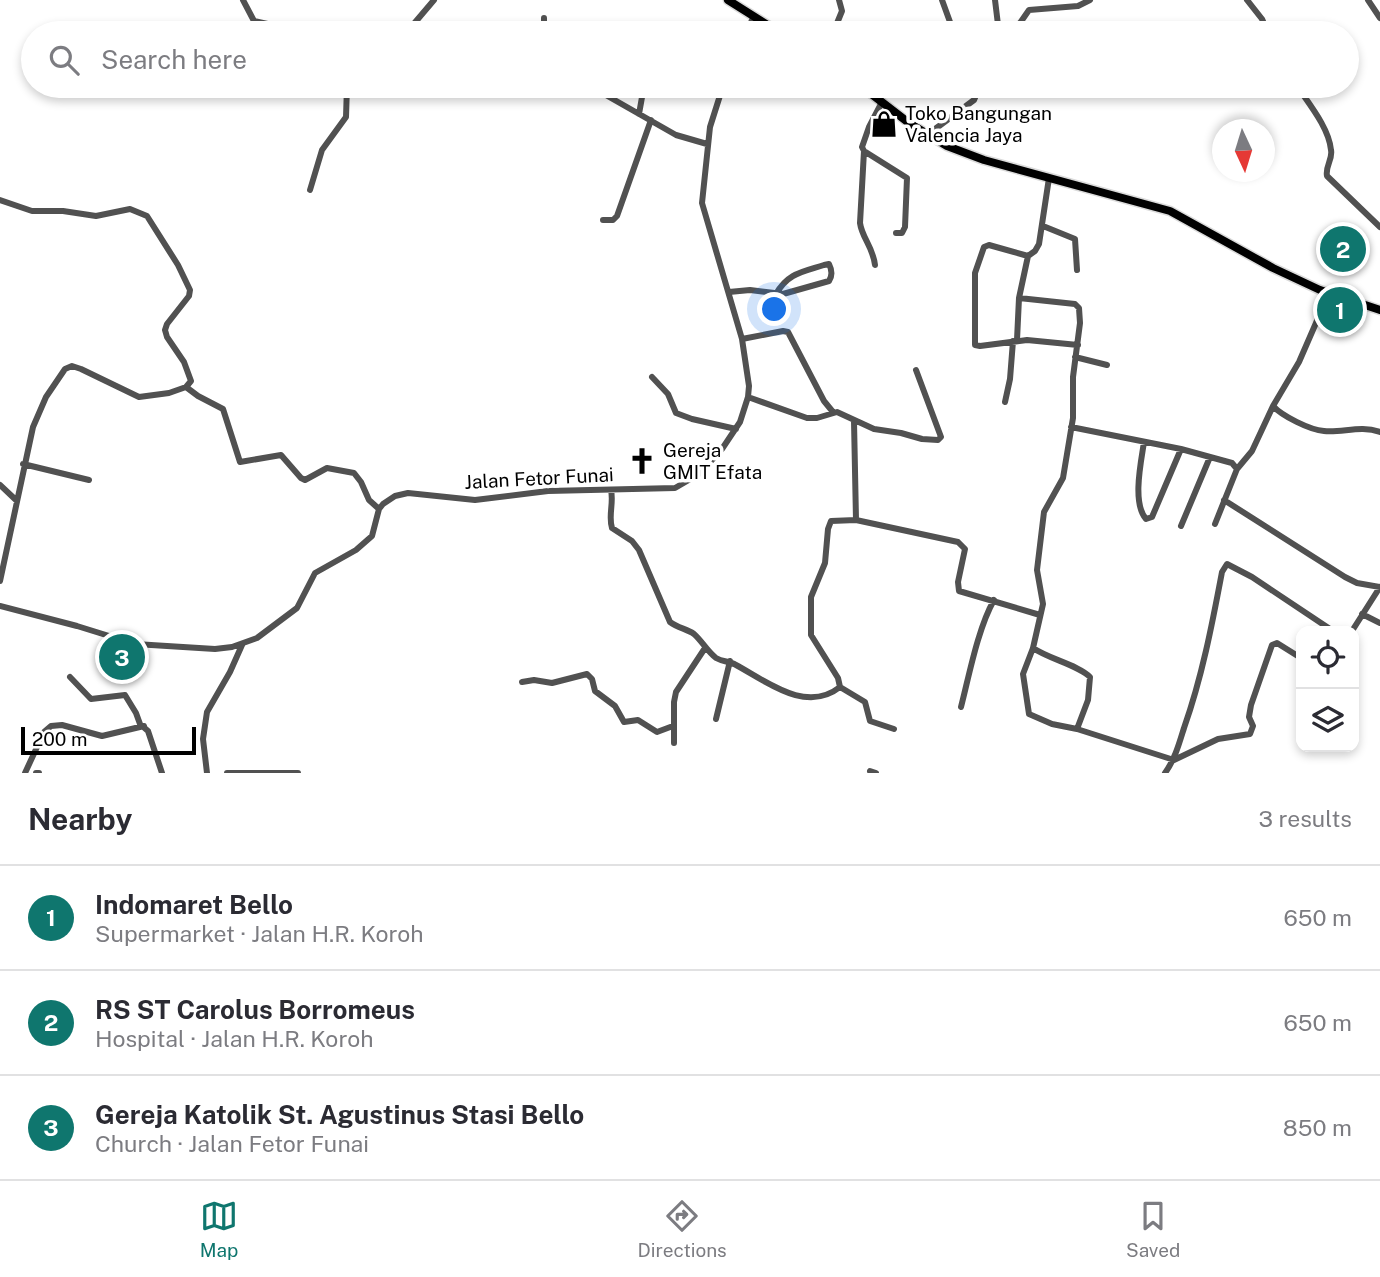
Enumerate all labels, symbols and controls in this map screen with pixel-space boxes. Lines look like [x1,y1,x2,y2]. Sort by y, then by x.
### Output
search box [21,21,1359,98]
icon: search [45,41,83,79]
text: Search here [101,44,247,75]
place label: Toko Bangungan Valencia Jaya [905,102,1052,146]
shop icon: Toko Bangungan Valencia Jaya [869,109,899,139]
north arrow [1212,119,1275,182]
pin: 2 [1320,223,1366,275]
pin: 1 [1317,284,1363,336]
your location [757,292,791,326]
place label: Gereja GMIT Efata [663,439,762,483]
church icon: Gereja GMIT Efata [627,446,657,476]
street label: Jalan Fetor Funai [464,463,614,493]
map controls [1296,626,1359,752]
button: locate [1296,626,1359,689]
pin: 3 [99,631,145,683]
button: layers [1296,689,1359,752]
scale bar [21,724,196,756]
text: 200 m [32,728,88,750]
text: Nearby [28,801,132,837]
text: 3 results [1258,805,1352,832]
text: Indomaret Bello [95,889,293,920]
text: 1 [46,904,56,931]
text: 650 m [1283,904,1352,931]
text: Supermarket · Jalan H.R. Koroh [95,920,424,947]
text: RS ST Carolus Borromeus [95,994,415,1025]
text: 2 [44,1009,58,1036]
text: 650 m [1283,1009,1352,1036]
text: Hospital · Jalan H.R. Koroh [95,1025,373,1052]
text: Gereja Katolik St. Agustinus Stasi Bello [95,1099,584,1130]
text: 3 [43,1114,59,1141]
text: 850 m [1283,1114,1352,1141]
text: Church · Jalan Fetor Funai [95,1130,369,1157]
tab: Map [200,1197,238,1261]
tab: Directions [637,1197,727,1261]
tab: Saved [1126,1197,1180,1261]

